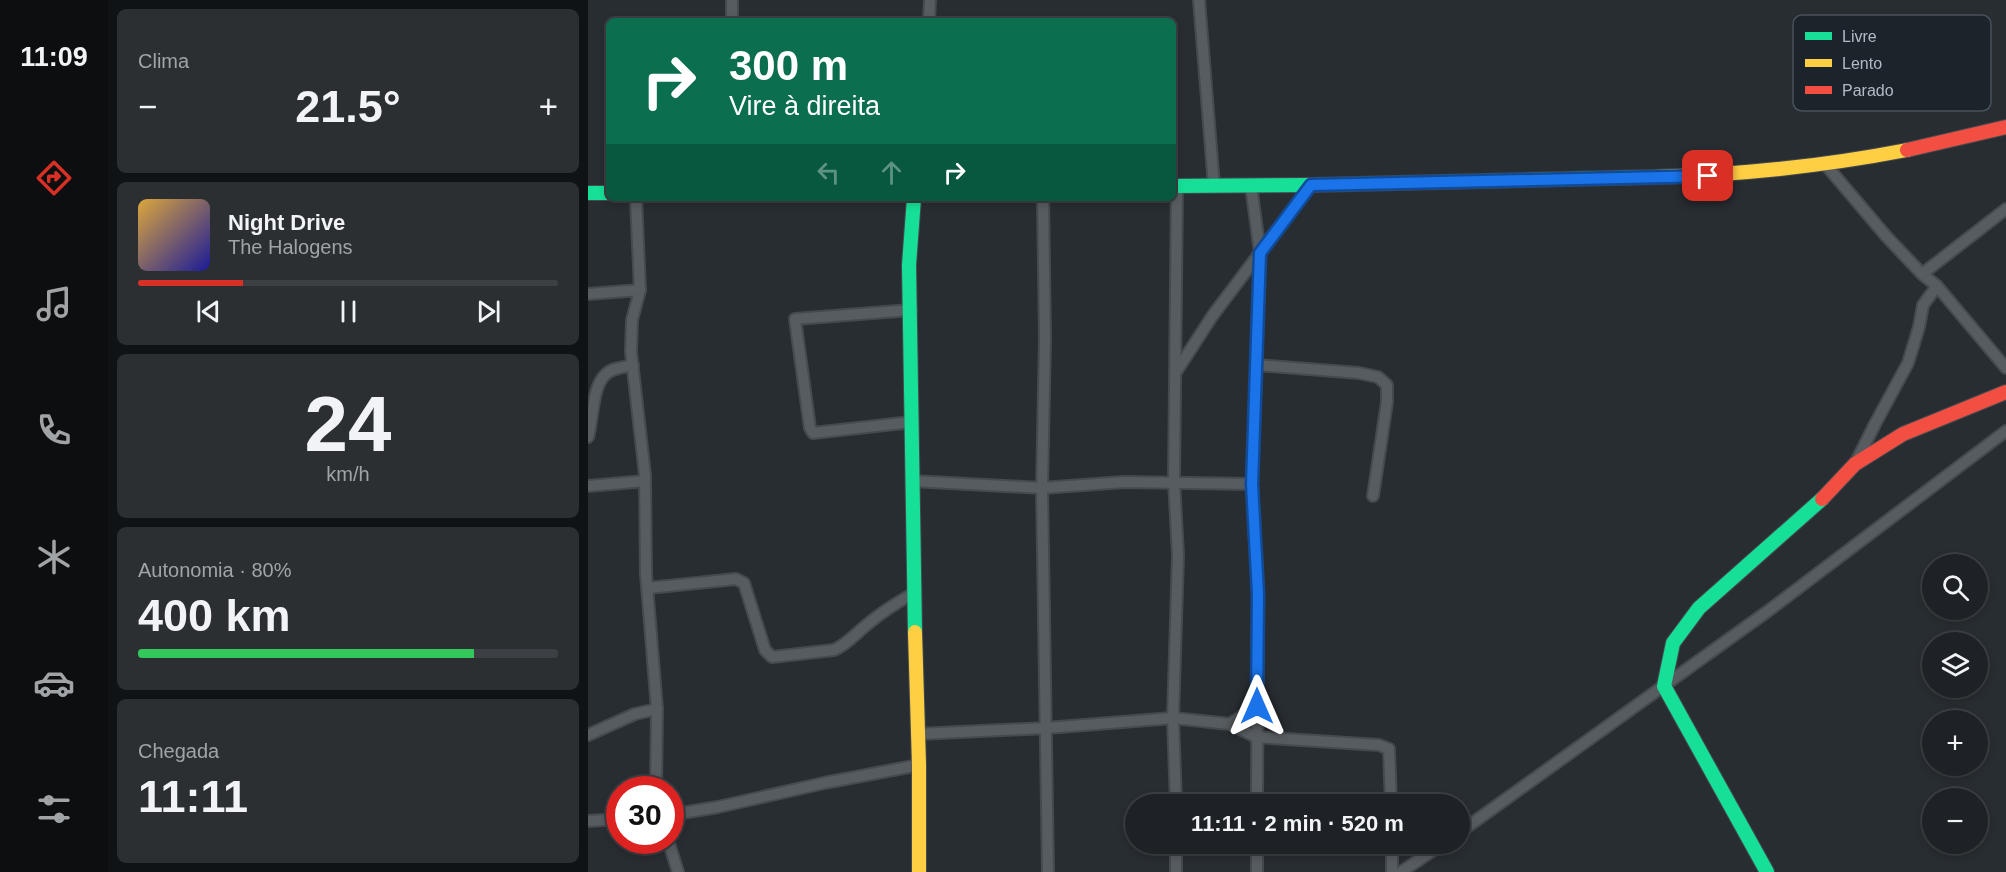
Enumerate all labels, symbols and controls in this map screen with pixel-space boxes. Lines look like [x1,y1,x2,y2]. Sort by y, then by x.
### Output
legend [1793,15,1991,111]
text: Livre [1842,28,1877,45]
text: 11:09 [20,42,88,72]
icon: right [630,42,708,120]
text: 300 m [729,42,848,89]
text: Clima [138,50,189,72]
text: Lento [1842,55,1882,72]
text: 21.5° [295,81,401,132]
text: Parado [1842,82,1894,99]
text: − [138,88,157,125]
text: + [539,88,558,125]
text: Vire à direita [729,91,880,121]
pin [1682,150,1733,201]
icon: left [812,156,845,189]
icon: ahead [875,156,908,189]
icon: right [938,156,971,189]
icon: directions [33,157,75,199]
icon: arrive [1691,159,1724,192]
text: Night Drive [228,210,345,235]
text: The Halogens [228,236,353,258]
icon: music [33,283,75,325]
icon: previous [192,295,225,328]
icon: pause [332,295,365,328]
icon: next [472,295,505,328]
text: 24 [305,380,391,468]
icon: phone [33,409,75,451]
text: km/h [326,463,370,485]
icon: climate [33,536,75,578]
map controls [1922,554,1988,854]
button: search [1922,554,1988,620]
text: Autonomia · 80% [138,559,291,581]
text: 400 km [138,590,291,641]
button: layers [1922,632,1988,698]
icon: car [33,662,75,704]
position arrow [1225,674,1289,738]
button: + [1922,710,1988,776]
text: Chegada [138,740,219,762]
text: 11:11 [138,771,248,822]
speed limit sign: 30 [606,776,684,854]
icon: filters [33,788,75,830]
button: − [1922,788,1988,854]
text: 11:11 · 2 min · 520 m [1191,811,1404,836]

